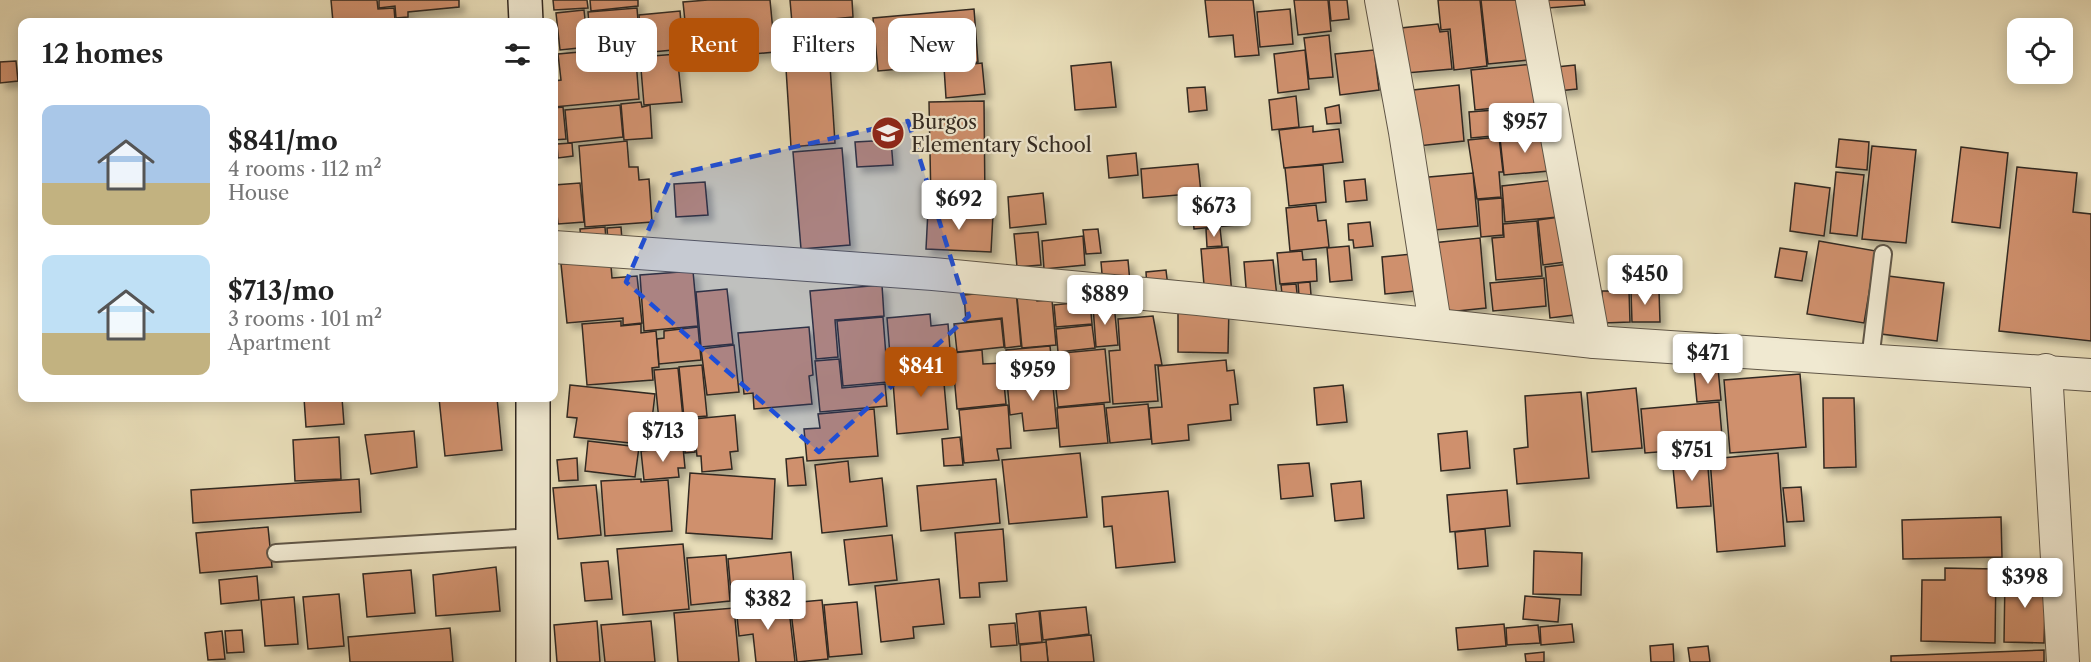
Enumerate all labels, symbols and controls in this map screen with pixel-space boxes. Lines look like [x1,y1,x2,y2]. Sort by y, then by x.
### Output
chip: Buy [576,18,657,72]
chip: Rent [669,18,759,72]
chip: Filters [771,18,876,72]
chip: New [888,18,976,72]
map controls [2007,18,2073,84]
button: locate [2007,18,2073,84]
text: 12 homes [42,38,163,70]
icon: filters [501,38,534,71]
pin: $957 [1489,103,1561,154]
place label: Burgos Elementary School [911,110,1092,157]
text: $957 [1503,110,1547,134]
school or university icon: Burgos Elementary School [870,115,906,151]
text: $841/mo [228,125,338,157]
icon: home [90,129,162,201]
text: 4 rooms · 112 m² [228,157,382,181]
pin: $692 [923,180,995,231]
text: House [228,181,289,205]
text: $692 [936,187,982,211]
pin: $673 [1178,187,1250,238]
text: $673 [1192,194,1236,218]
pin: $450 [1609,255,1681,306]
text: $450 [1622,262,1668,286]
text: $713/mo [228,275,334,307]
pin: $889 [1069,275,1141,326]
icon: home [90,279,162,351]
text: $889 [1081,282,1129,306]
text: 3 rooms · 101 m² [228,307,382,331]
text: Apartment [228,331,331,355]
pin: $471 [1672,334,1744,385]
text: $471 [1687,341,1729,365]
pin: $841 [885,347,957,398]
pin: $959 [997,351,1069,402]
text: $841 [899,354,943,378]
text: $959 [1010,358,1056,382]
pin: $713 [627,412,699,463]
text: $713 [642,419,684,443]
pin: $751 [1656,431,1728,482]
text: $751 [1671,438,1713,462]
pin: $398 [1989,558,2061,609]
text: $398 [2002,565,2048,589]
pin: $382 [732,580,804,631]
text: $382 [745,587,791,611]

